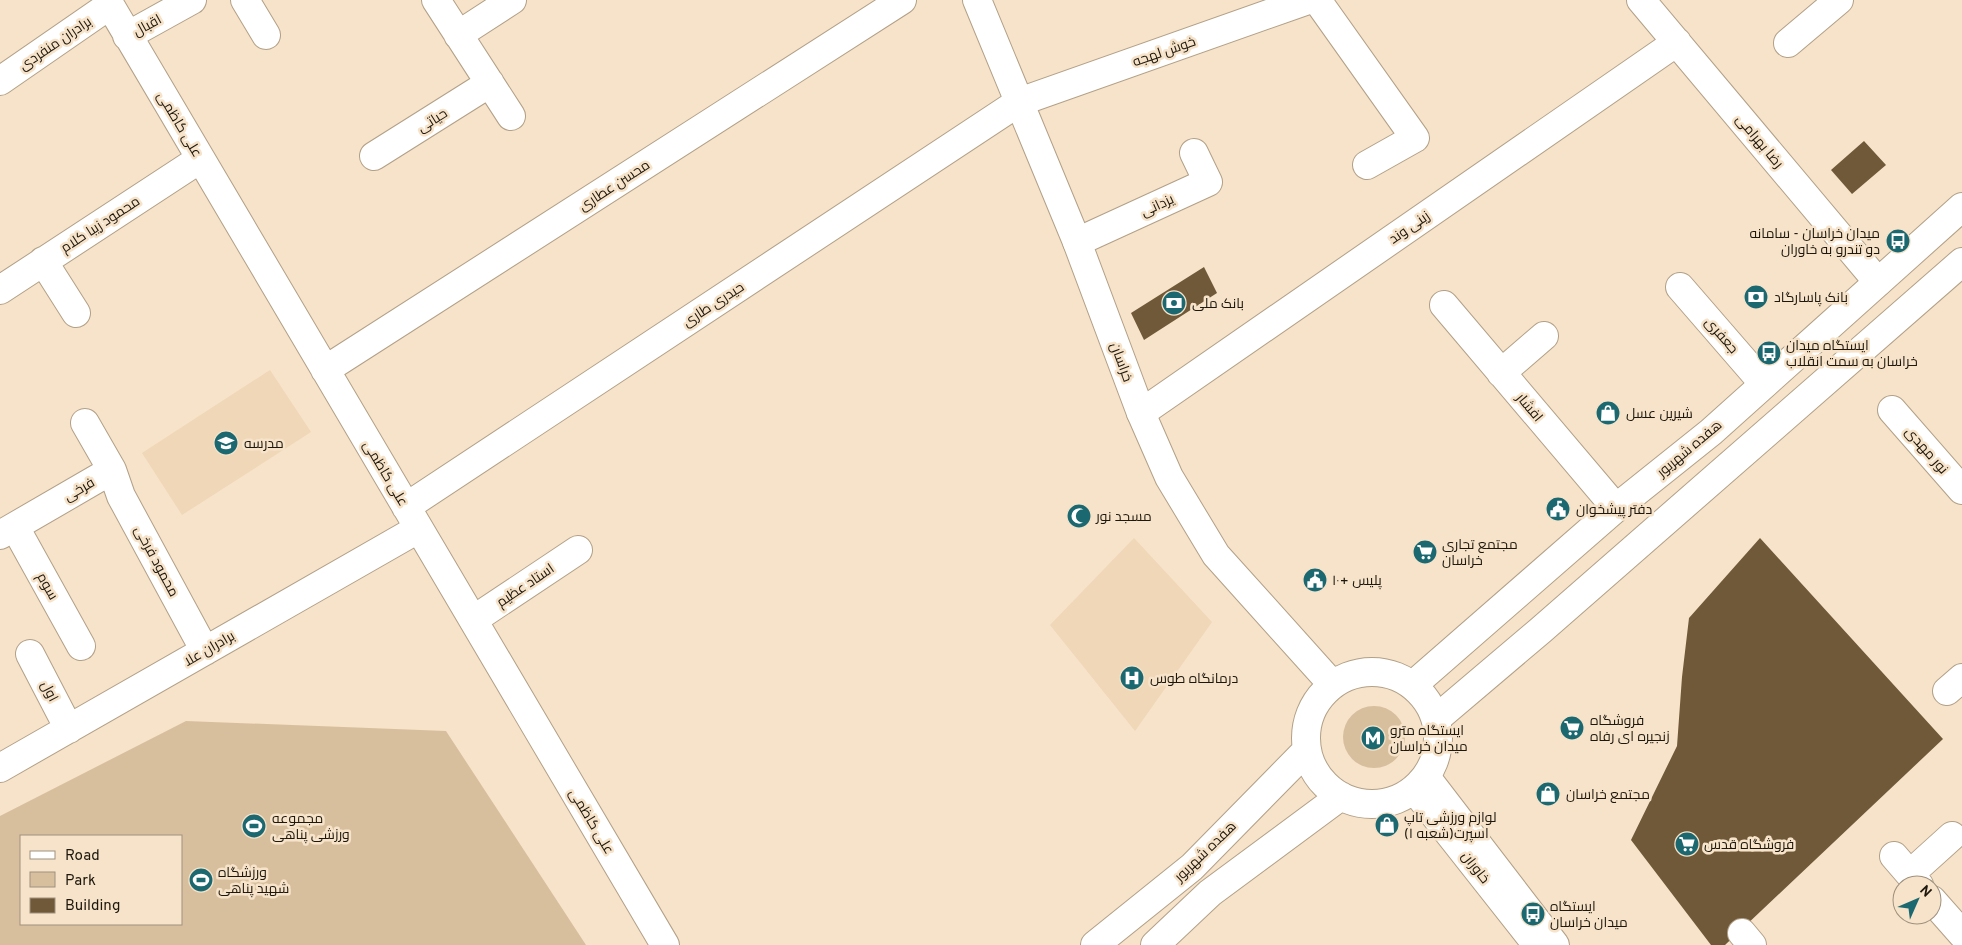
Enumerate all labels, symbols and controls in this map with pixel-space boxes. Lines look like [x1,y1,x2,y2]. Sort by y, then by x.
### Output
street label: اقبال [131,12,165,41]
street label: برادران منفردی [16,14,95,75]
street label: خوش لهجه [1131,34,1198,71]
street label: علی کاظمی [153,89,205,161]
street label: حیاتی [415,106,451,137]
street label: رضا بهرامی [1731,112,1786,172]
street label: محسن عطاری [576,157,654,216]
street label: یزدانی [1138,191,1177,221]
street label: محمود زیبا کلام [58,193,144,257]
street label: زینی وند [1386,208,1434,248]
place label: میدان خراسان - سامانه دو تندرو به خاوران [1749,226,1880,259]
bus stop icon: میدان خراسان - سامانه دو تندرو به خاوران [1885,228,1911,254]
street label: حیدری طاری [680,279,748,331]
bank icon: بانک پاسارگاد [1743,284,1769,310]
bank icon: بانک ملی [1161,290,1187,316]
place label: بانک پاسارگاد [1774,290,1848,307]
place label: بانک ملی [1192,296,1244,313]
street label: جعفری [1701,314,1741,358]
place label: ایستگاه میدان خراسان به سمت انقلاب [1786,338,1918,371]
street label: خراسان [1106,340,1136,385]
bus stop icon: ایستگاه میدان خراسان به سمت انقلاب [1756,340,1782,366]
street label: افشار [1511,389,1546,426]
shop icon: شیرین عسل [1595,400,1621,426]
place label: شیرین عسل [1626,406,1693,423]
street label: هفده شهریور [1653,417,1726,482]
street label: نور مهدی [1901,424,1951,478]
school or university icon: مدرسه [213,430,239,456]
place label: مدرسه [244,436,284,453]
street label: علی کاظمی [359,438,411,510]
street label: فرخی [61,475,98,506]
public building icon: دفتر پیشخوان [1545,496,1571,522]
place label: دفتر پیشخوان [1576,502,1652,519]
mosque icon: مسجد نور [1066,503,1092,529]
place label: مسجد نور [1095,509,1152,526]
street label: محمود فرخی [130,523,181,600]
place label: مجتمع تجاری خراسان [1442,537,1518,570]
supermarket icon: مجتمع تجاری خراسان [1412,539,1438,565]
street label: استاد عظیم [494,561,558,612]
public building icon: پلیس +۱۰ [1302,567,1328,593]
street label: سوم [32,570,61,603]
place label: پلیس +۱۰ [1332,573,1382,590]
street label: برادران علا [181,628,238,671]
hospital icon: درمانگاه طوس [1119,665,1145,691]
place label: درمانگاه طوس [1150,671,1238,688]
street label: اول [36,679,61,705]
place label: فروشگاه زنجیره ای رفاه [1590,713,1670,746]
supermarket icon: فروشگاه زنجیره ای رفاه [1559,715,1585,741]
place label: ایستگاه مترو میدان خراسان [1390,723,1468,756]
metro station icon: ایستگاه مترو میدان خراسان [1360,725,1386,751]
shop icon: مجتمع خراسان [1535,781,1561,807]
street label: علی کاظمی [565,786,617,858]
place label: مجتمع خراسان [1566,787,1650,804]
place label: لوازم ورزشی تاپ اسپرت(شعبه ۱) [1404,810,1497,843]
place label: مجموعه ورزشی پناهی [272,811,350,844]
shop icon: لوازم ورزشی تاپ اسپرت(شعبه ۱) [1374,812,1400,838]
sports icon: مجموعه ورزشی پناهی [241,813,267,839]
street label: هفده شهریور [1171,818,1241,887]
supermarket icon: فروشگاه قدس [1674,831,1700,857]
legend [20,835,182,925]
place label: فروشگاه قدس [1704,837,1794,854]
text: Road [65,847,100,866]
street label: خاوران [1457,848,1493,887]
place label: ورزشگاه شهید پناهی [218,865,289,898]
sports icon: ورزشگاه شهید پناهی [188,867,214,893]
text: Park [65,872,96,891]
north arrow [1892,875,1942,925]
text: N [1916,882,1935,901]
text: Building [65,897,120,916]
place label: ایستگاه میدان خراسان [1550,899,1628,932]
bus stop icon: ایستگاه میدان خراسان [1520,901,1546,927]

